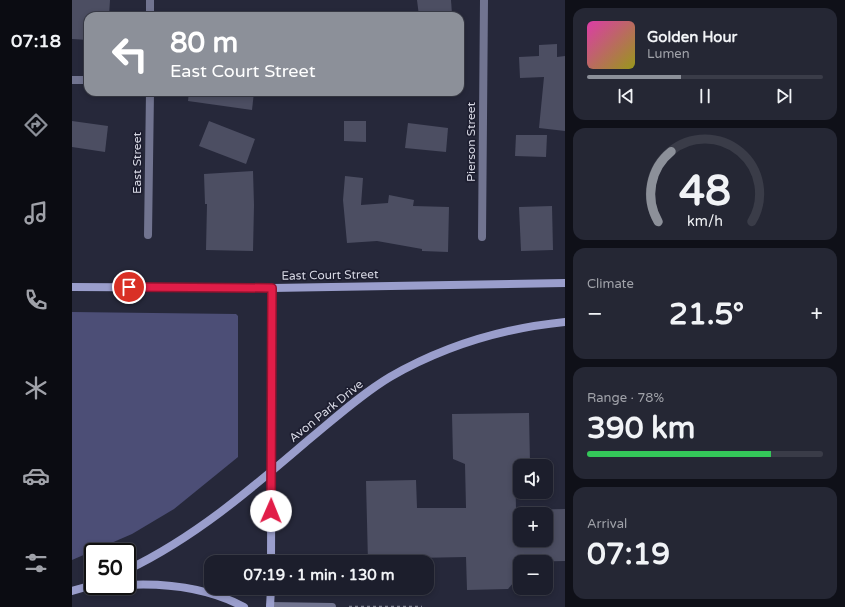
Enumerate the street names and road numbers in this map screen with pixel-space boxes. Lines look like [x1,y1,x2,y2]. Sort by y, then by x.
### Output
street label: Pierson Street [464,102,478,182]
street label: East Street [130,132,144,194]
street label: East Court Street [281,267,379,283]
street label: Avon Park Drive [286,377,366,445]

